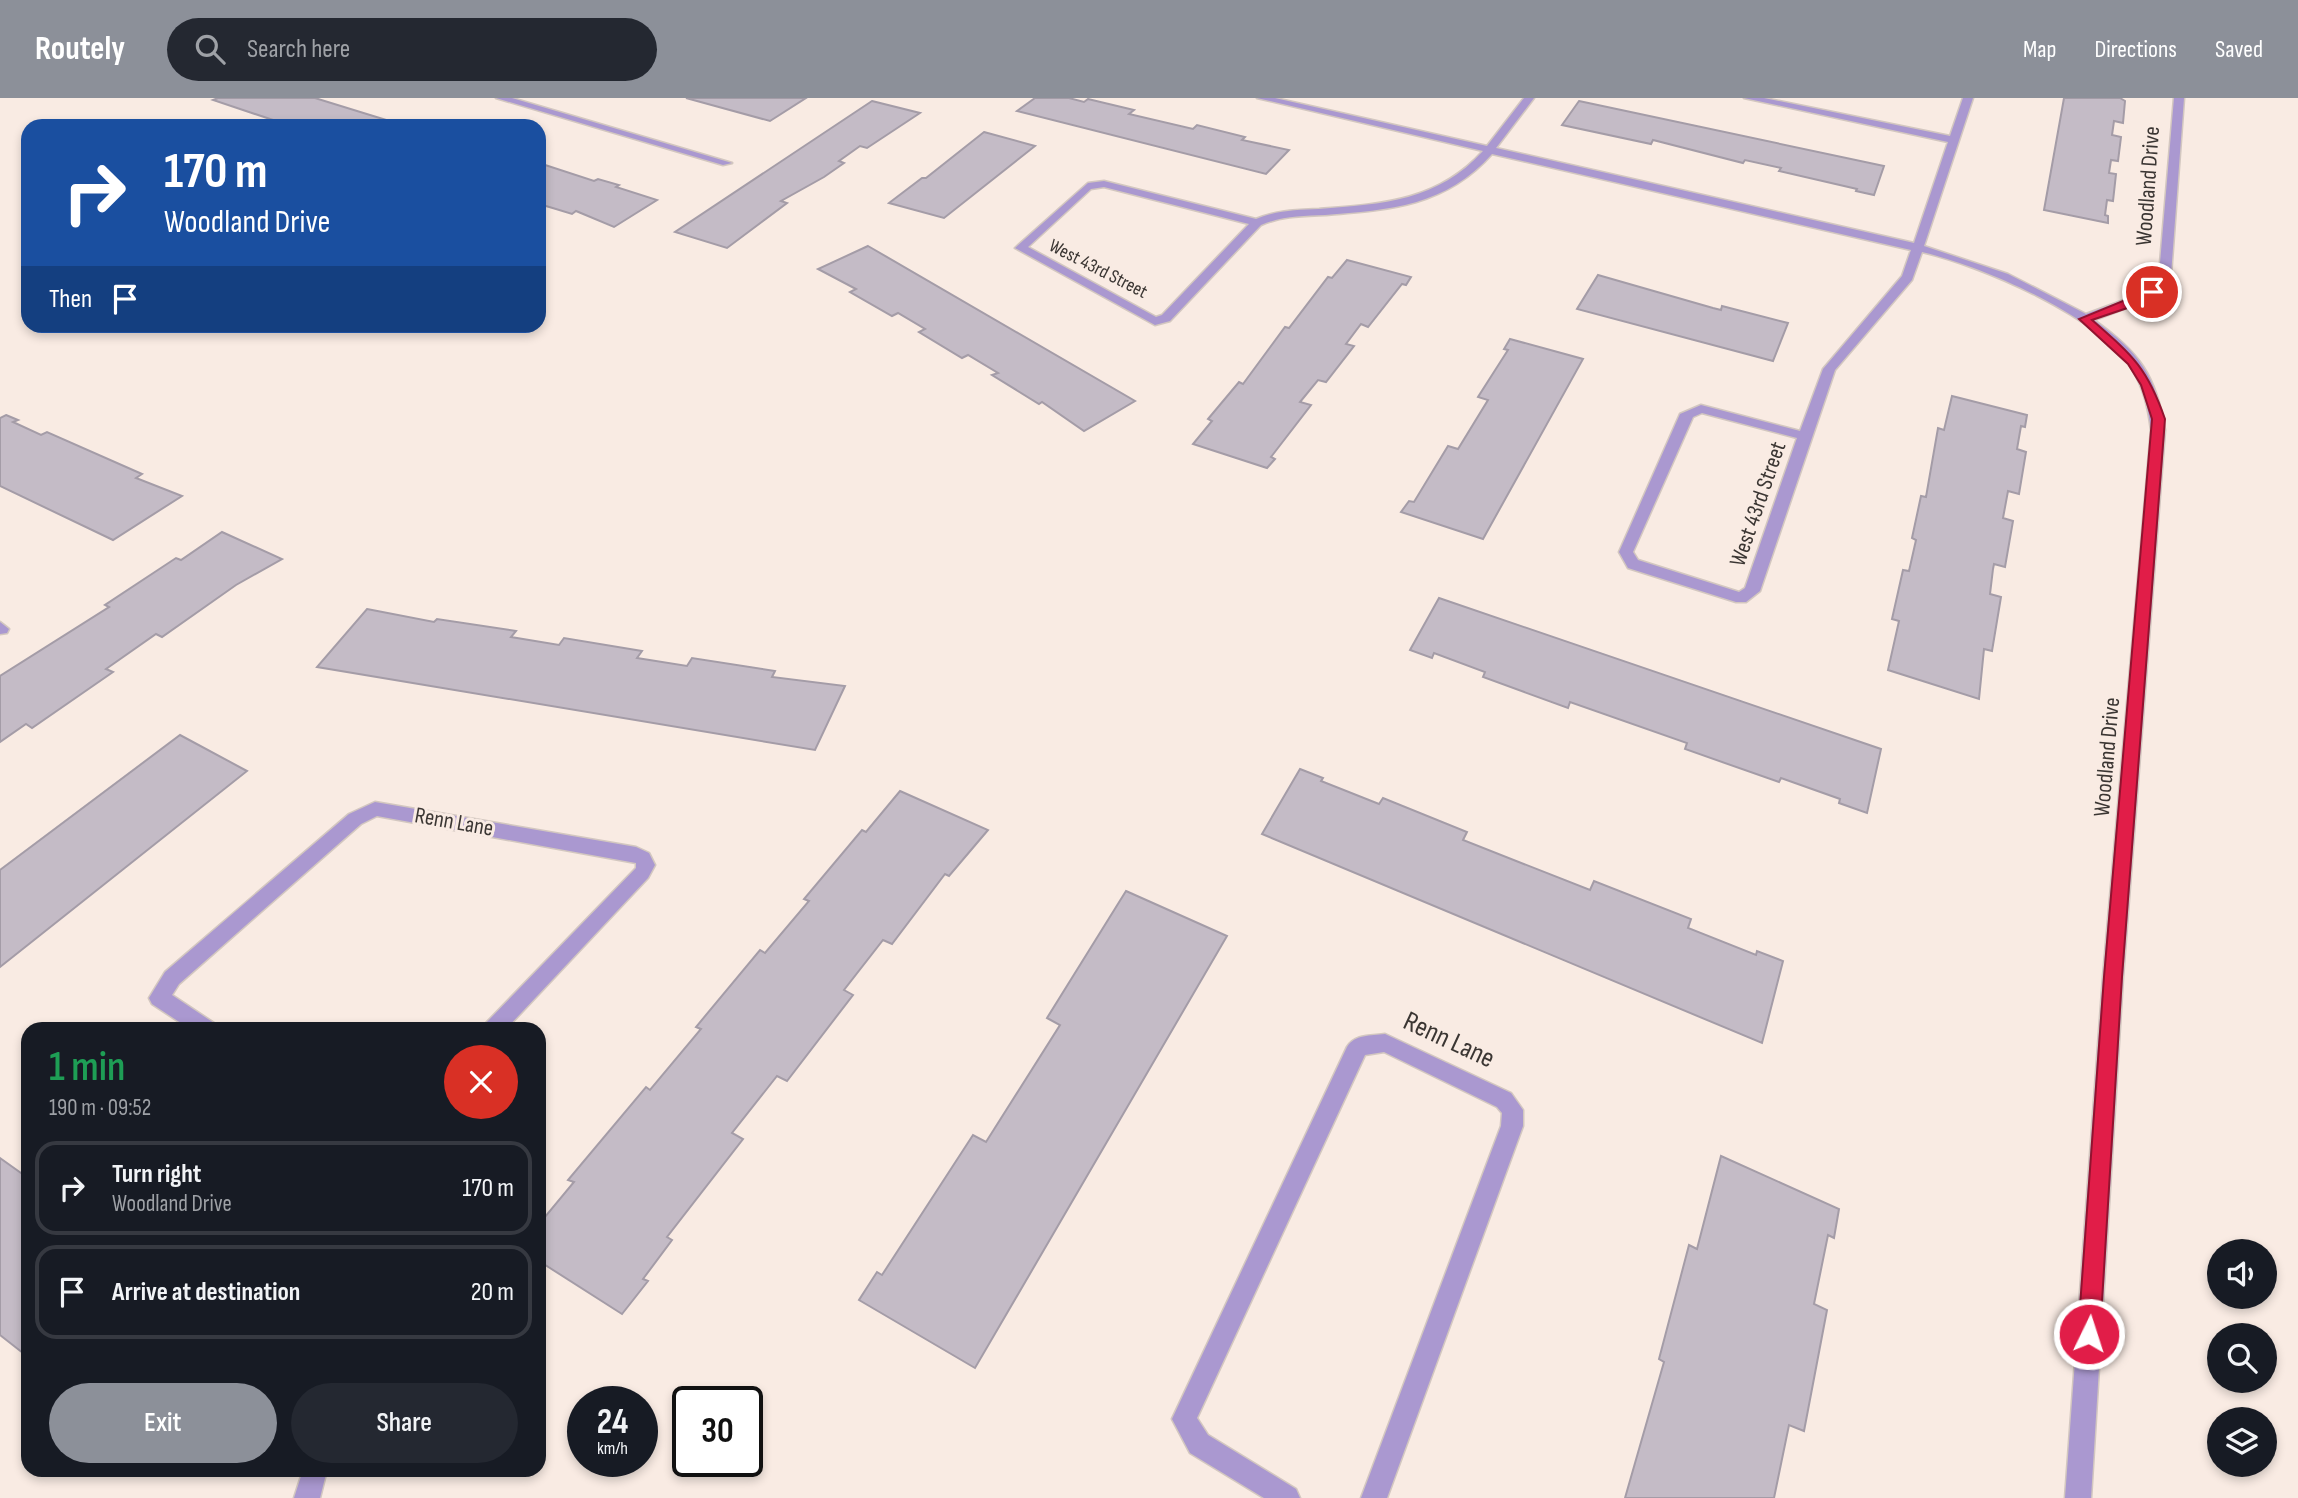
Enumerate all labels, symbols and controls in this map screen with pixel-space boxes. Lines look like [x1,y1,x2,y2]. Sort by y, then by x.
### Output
search box [167,18,657,81]
text: Routely [35,29,125,69]
icon: search [191,30,229,68]
text: Search here [247,34,350,65]
text: Map [2023,35,2056,64]
text: Directions [2094,35,2177,64]
text: Saved [2215,35,2263,64]
street label: Woodland Drive [2130,125,2166,247]
text: 170 m [164,143,268,202]
icon: right [49,147,140,238]
text: Woodland Drive [164,203,330,242]
street label: West 43rd Street [1045,234,1151,304]
pin [2122,262,2182,322]
icon: arrive [2133,273,2171,311]
icon: arrive [106,280,144,318]
text: Then [49,284,92,315]
street label: West 43rd Street [1724,438,1792,570]
street label: Woodland Drive [2088,696,2126,818]
street label: Renn Lane [412,801,496,843]
street label: Renn Lane [1398,1005,1500,1075]
text: 1 min [49,1042,125,1093]
button: close [444,1045,518,1119]
text: 190 m · 09:52 [49,1094,151,1122]
text: Turn right [112,1159,201,1190]
icon: right [53,1169,91,1207]
text: 170 m [462,1173,514,1204]
text: Woodland Drive [112,1190,232,1218]
map controls [2207,1239,2277,1477]
button: sound [2207,1239,2277,1309]
icon: arrive [53,1273,91,1311]
text: Arrive at destination [112,1277,300,1308]
text: 20 m [471,1277,514,1308]
position arrow [2052,1297,2126,1371]
button: search [2207,1323,2277,1393]
button: Exit [49,1383,277,1463]
button: Share [291,1383,518,1463]
speed limit sign: 30 [672,1386,763,1477]
text: 24 [597,1401,628,1444]
button: layers [2207,1407,2277,1477]
text: km/h [597,1438,628,1459]

